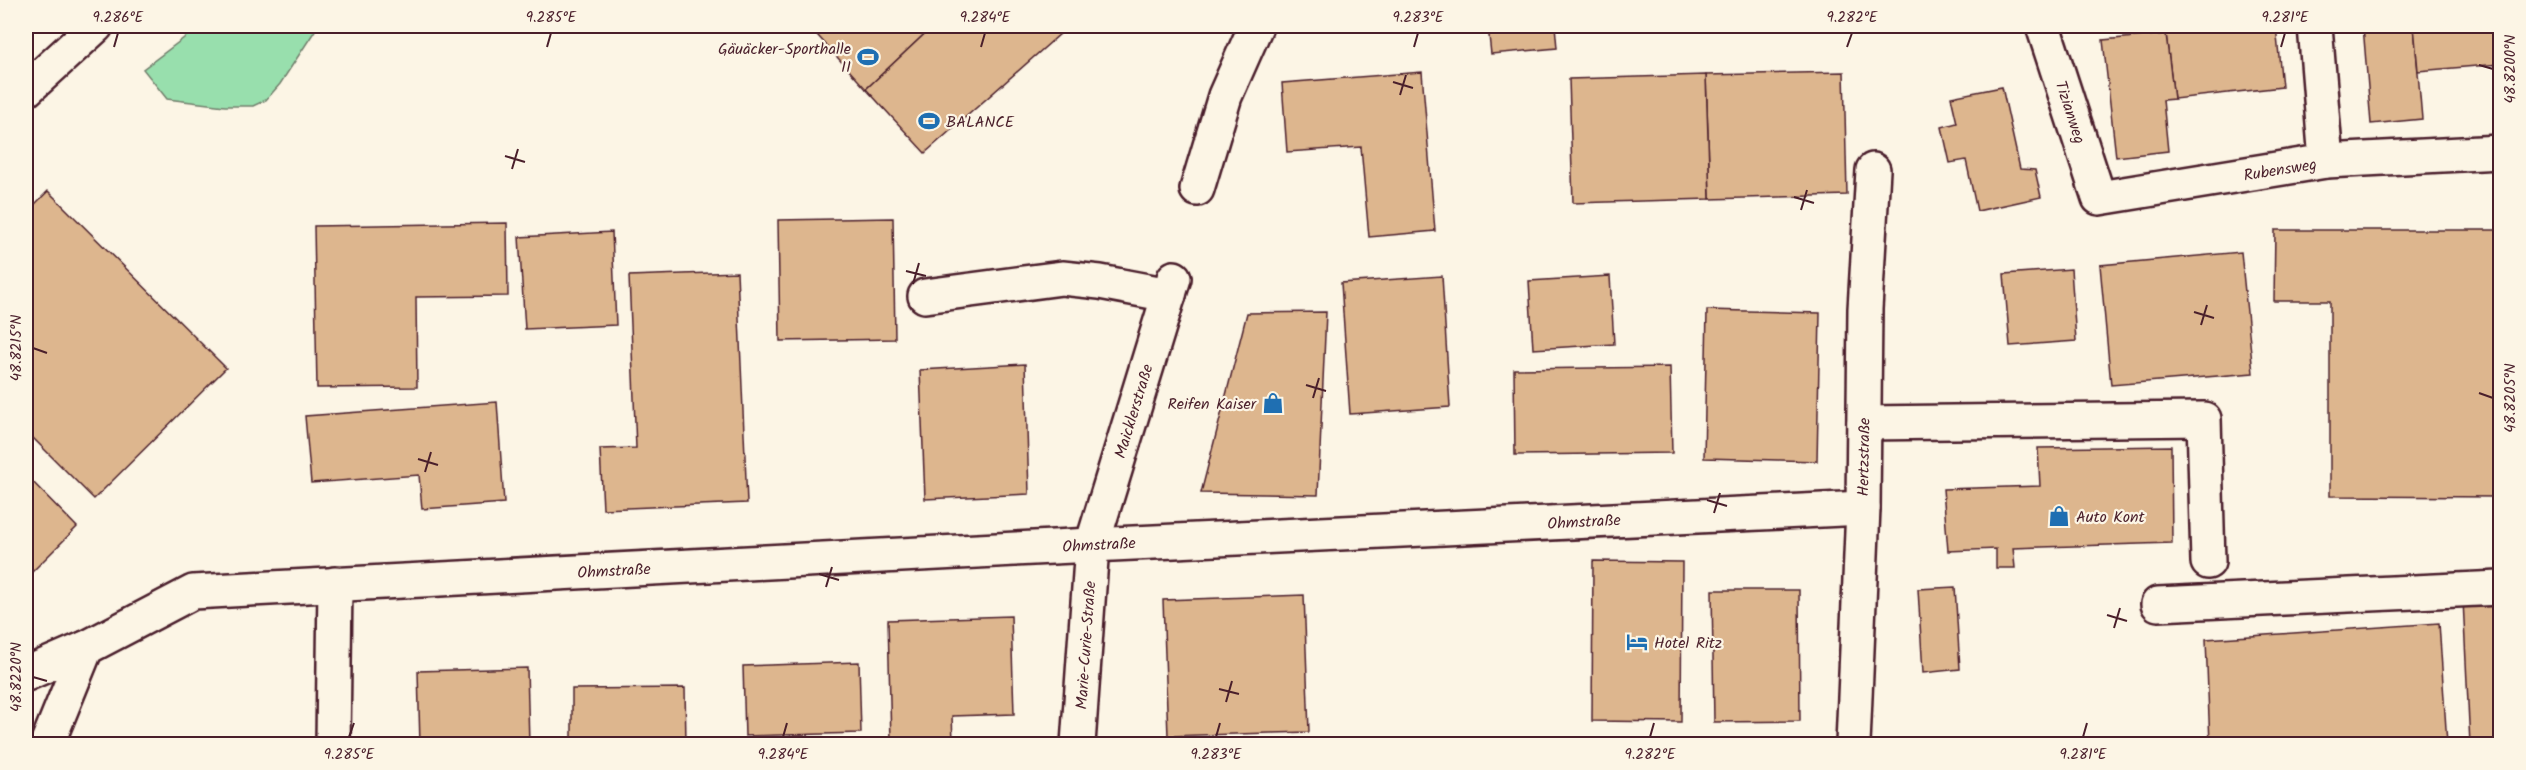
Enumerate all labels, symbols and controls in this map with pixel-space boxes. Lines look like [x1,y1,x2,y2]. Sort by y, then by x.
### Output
text: 9.286°E [93,6,145,30]
text: 9.285°E [526,6,577,30]
text: 9.284°E [960,6,1012,30]
text: 9.283°E [1392,6,1445,30]
text: 9.282°E [1826,6,1879,30]
text: 9.281°E [2261,6,2310,30]
text: 48.8200°N [2499,35,2523,103]
place label: Gäuäcker-Sporthalle II [718,37,851,80]
sports icon: Gäuäcker-Sporthalle II [856,45,880,69]
street label: Tizianweg [2048,78,2091,147]
sports icon: BALANCE [917,109,941,133]
place label: BALANCE [946,110,1015,135]
street label: Rubensweg [2242,152,2319,189]
text: 48.8215°N [5,315,29,381]
street label: Maicklerstraße [1108,361,1161,462]
text: 48.8205°N [2499,363,2523,433]
shop icon: Reifen Kaiser [1261,391,1285,415]
place label: Reifen Kaiser [1167,392,1258,417]
street label: Hertzstraße [1851,417,1878,497]
shop icon: Auto Kont [2047,504,2071,528]
place label: Auto Kont [2076,505,2146,530]
street label: Ohmstraße [1547,508,1621,537]
street label: Ohmstraße [1062,531,1136,560]
street label: Ohmstraße [577,557,651,586]
street label: Marie-Curie-Straße [1070,580,1103,710]
hotel icon: Hotel Ritz [1625,630,1649,654]
place label: Hotel Ritz [1654,631,1722,656]
text: 48.8220°N [5,642,29,712]
text: 9.285°E [324,743,375,767]
text: 9.284°E [758,743,810,767]
text: 9.283°E [1190,743,1243,767]
text: 9.282°E [1624,743,1677,767]
text: 9.281°E [2059,743,2108,767]

